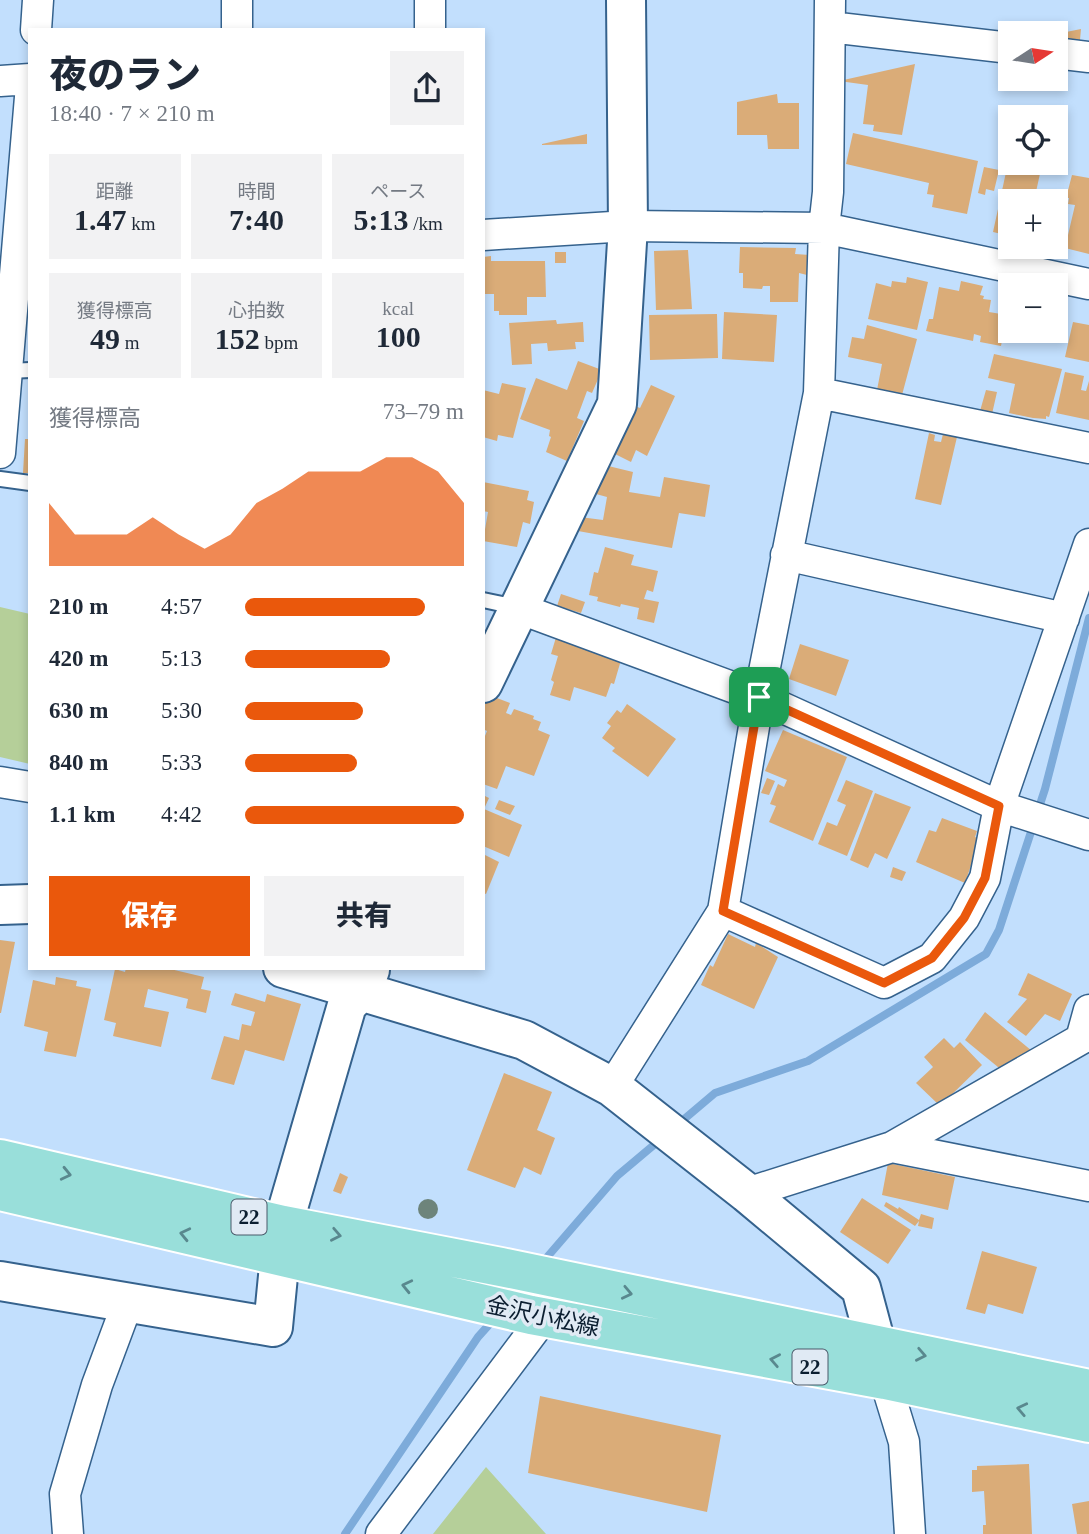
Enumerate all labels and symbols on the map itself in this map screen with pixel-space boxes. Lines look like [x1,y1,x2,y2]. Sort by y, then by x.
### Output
north arrow [998,21,1068,91]
pin [729,667,789,727]
one-way arrow [60,1166,72,1180]
road number: 22 [232,1200,266,1234]
one-way arrow [330,1227,342,1242]
one-way arrow [179,1228,191,1242]
one-way arrow [401,1279,413,1294]
one-way arrow [621,1285,633,1300]
street label: 金沢小松線 [484,1292,602,1341]
one-way arrow [915,1347,927,1362]
road number: 22 [792,1350,828,1384]
one-way arrow [769,1353,781,1368]
one-way arrow [1016,1402,1028,1417]

